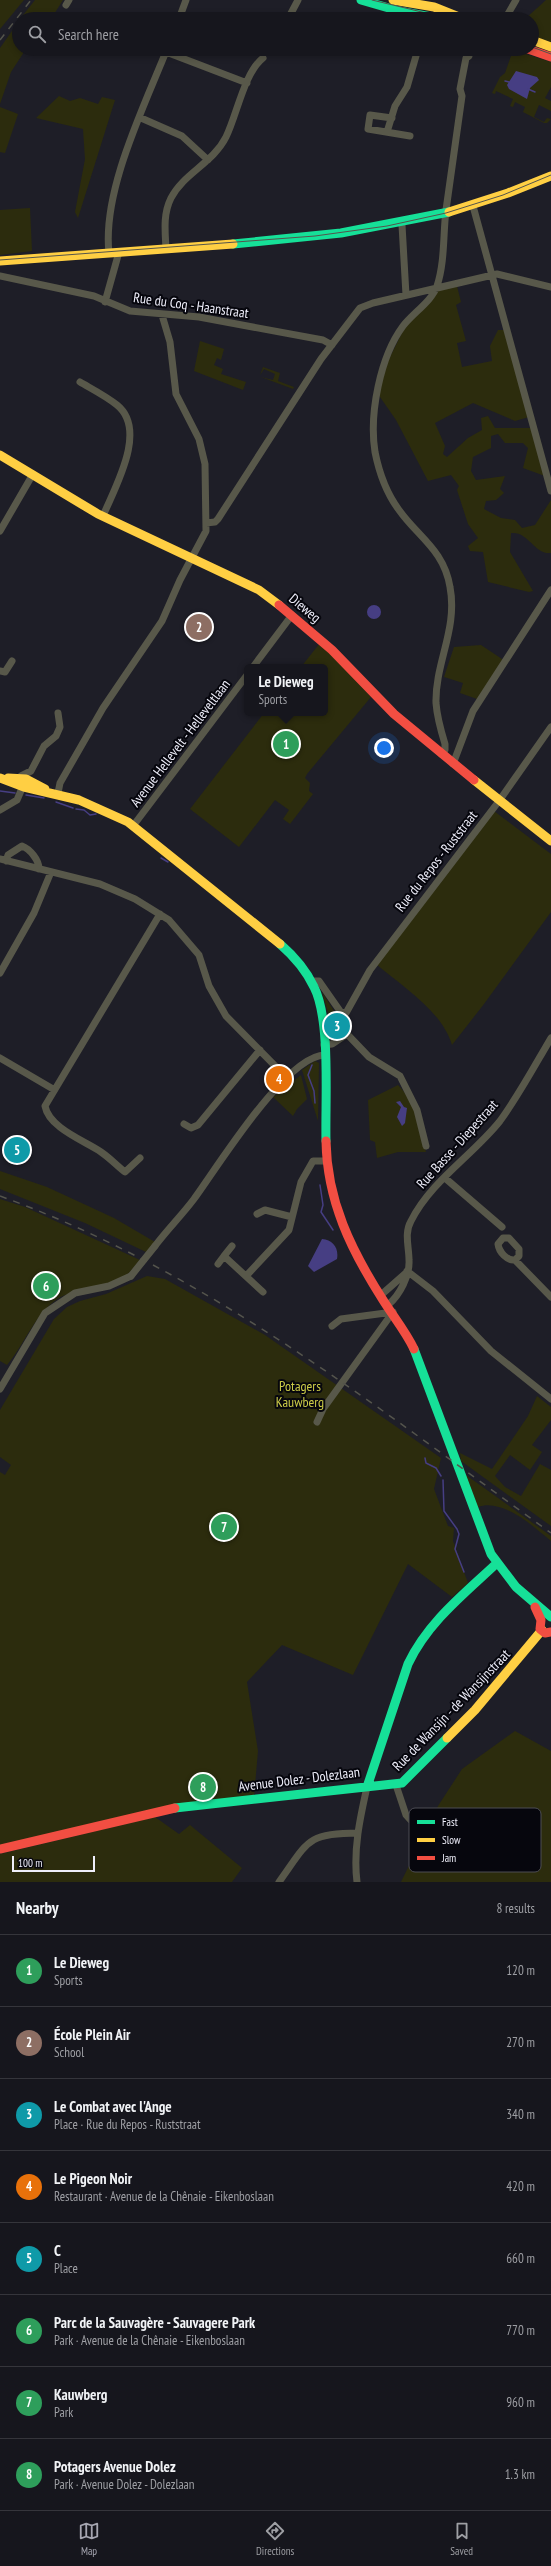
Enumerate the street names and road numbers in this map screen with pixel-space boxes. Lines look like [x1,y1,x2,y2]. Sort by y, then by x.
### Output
street label: Rue du Coq - Haanstraat [132,288,250,322]
street label: Dieweg [285,590,325,626]
street label: Avenue Hellevelt - Helleveltlaan [126,676,234,810]
street label: Rue du Repos - Ruststraat [391,807,481,915]
street label: Rue Basse - Diepestraat [412,1096,502,1192]
street label: Rue de Wansijn - de Wansijnstraat [388,1645,514,1775]
street label: Avenue Dolez - Dolezlaan [237,1763,361,1795]

